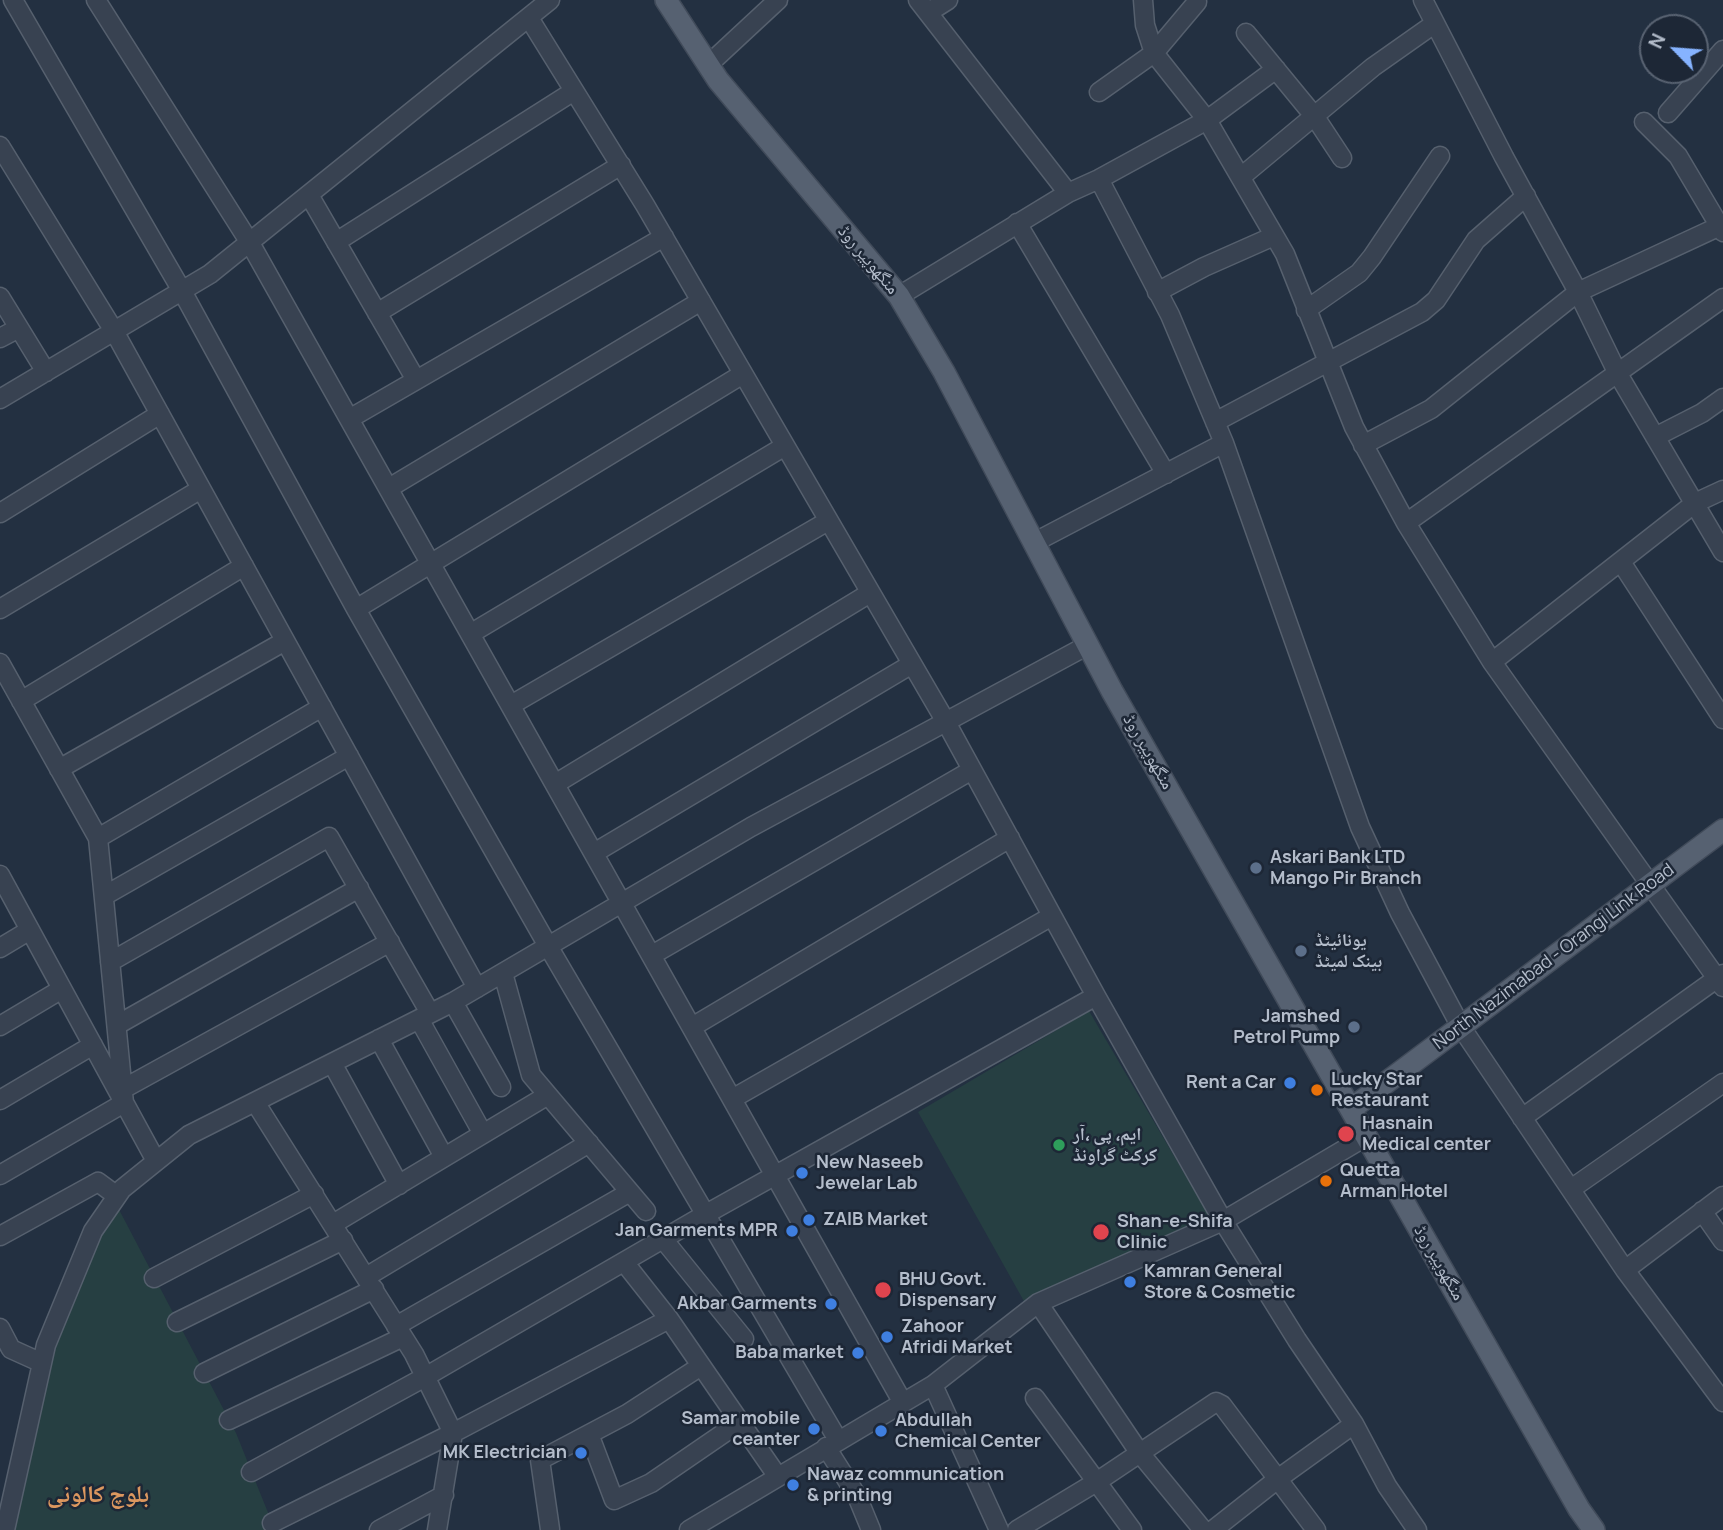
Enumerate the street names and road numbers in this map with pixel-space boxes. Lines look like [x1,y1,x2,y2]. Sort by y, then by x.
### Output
street label: منگھوپیر روڈ [833,221,903,299]
street label: منگھوپیر روڈ [1118,711,1178,793]
street label: North Nazimabad - Orangi Link Road [1429,859,1679,1055]
street label: منگھوپیر روڈ [1409,1222,1469,1304]

